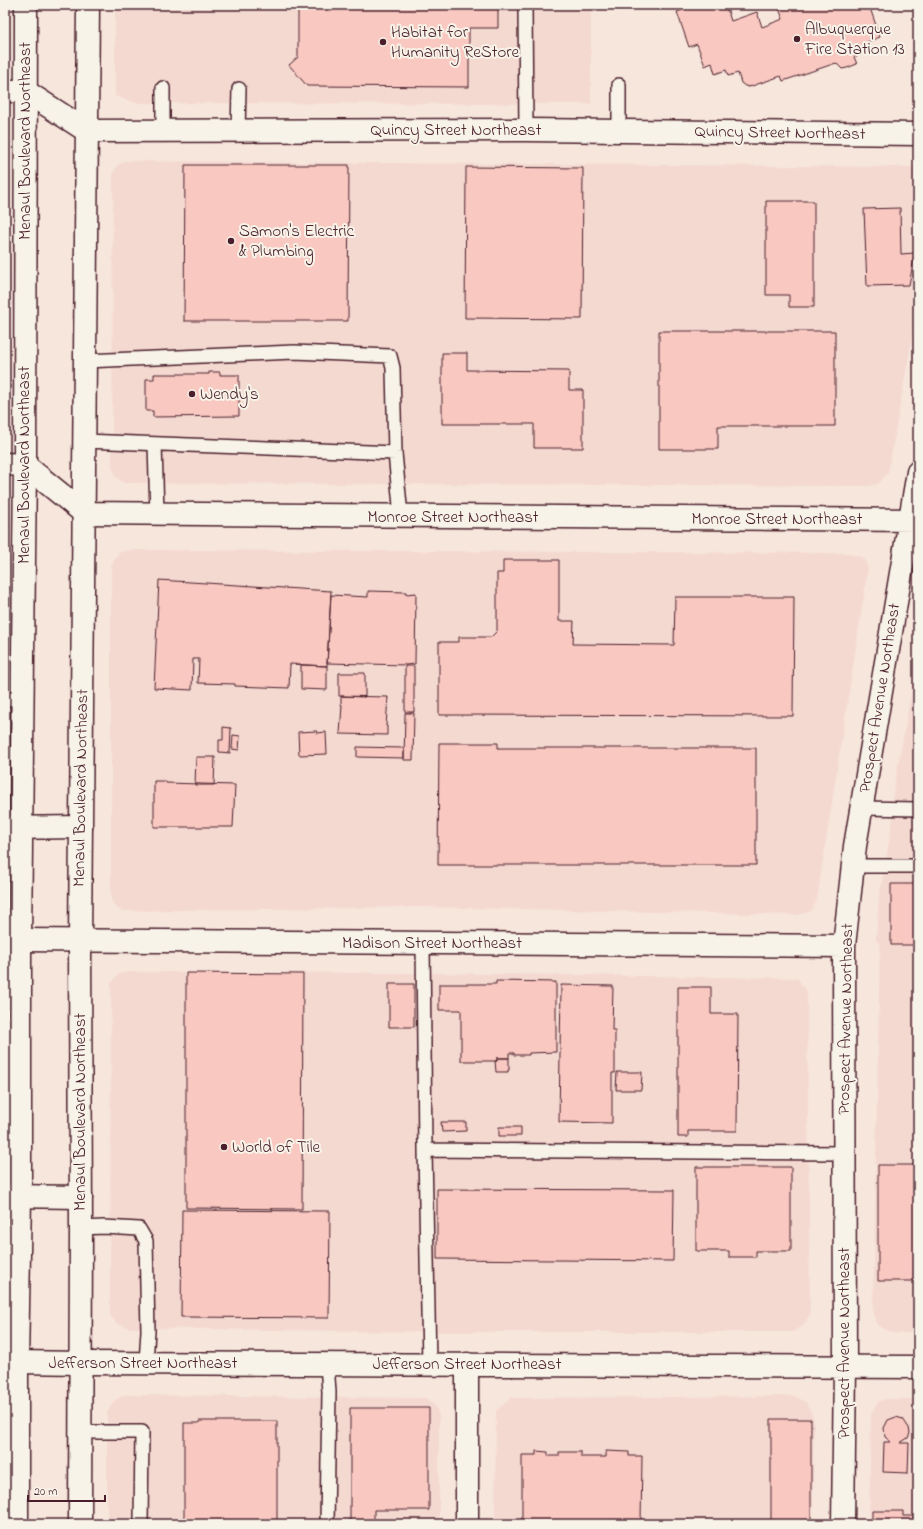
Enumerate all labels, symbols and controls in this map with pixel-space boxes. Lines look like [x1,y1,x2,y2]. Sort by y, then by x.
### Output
place label: Albuquerque Fire Station 13 [804,17,905,62]
place label: Habitat for Humanity ReStore [391,20,520,66]
marker: Albuquerque Fire Station 13 [792,34,802,44]
marker: Habitat for Humanity ReStore [378,37,388,47]
street label: Menaul Boulevard Northeast [13,42,38,240]
street label: Quincy Street Northeast [371,118,542,144]
street label: Quincy Street Northeast [694,119,866,148]
place label: Samon's Electric & Plumbing [239,219,355,266]
marker: Samon's Electric & Plumbing [226,236,236,246]
street label: Menaul Boulevard Northeast [12,366,37,564]
place label: Wendy's [200,382,259,408]
marker: Wendy's [187,389,197,399]
street label: Monroe Street Northeast [367,505,539,530]
street label: Monroe Street Northeast [691,507,863,532]
street label: Prospect Avenue Northeast [853,601,907,795]
street label: Menaul Boulevard Northeast [67,688,95,887]
street label: Prospect Avenue Northeast [832,923,860,1115]
street label: Madison Street Northeast [342,931,522,956]
street label: Menaul Boulevard Northeast [68,1013,93,1211]
place label: World of Tile [232,1135,321,1160]
marker: World of Tile [219,1142,229,1152]
street label: Prospect Avenue Northeast [832,1247,857,1439]
street label: Jefferson Street Northeast [49,1351,238,1376]
street label: Jefferson Street Northeast [373,1352,562,1377]
scale bar [28,1477,105,1503]
text: 20 m [34,1483,57,1501]

